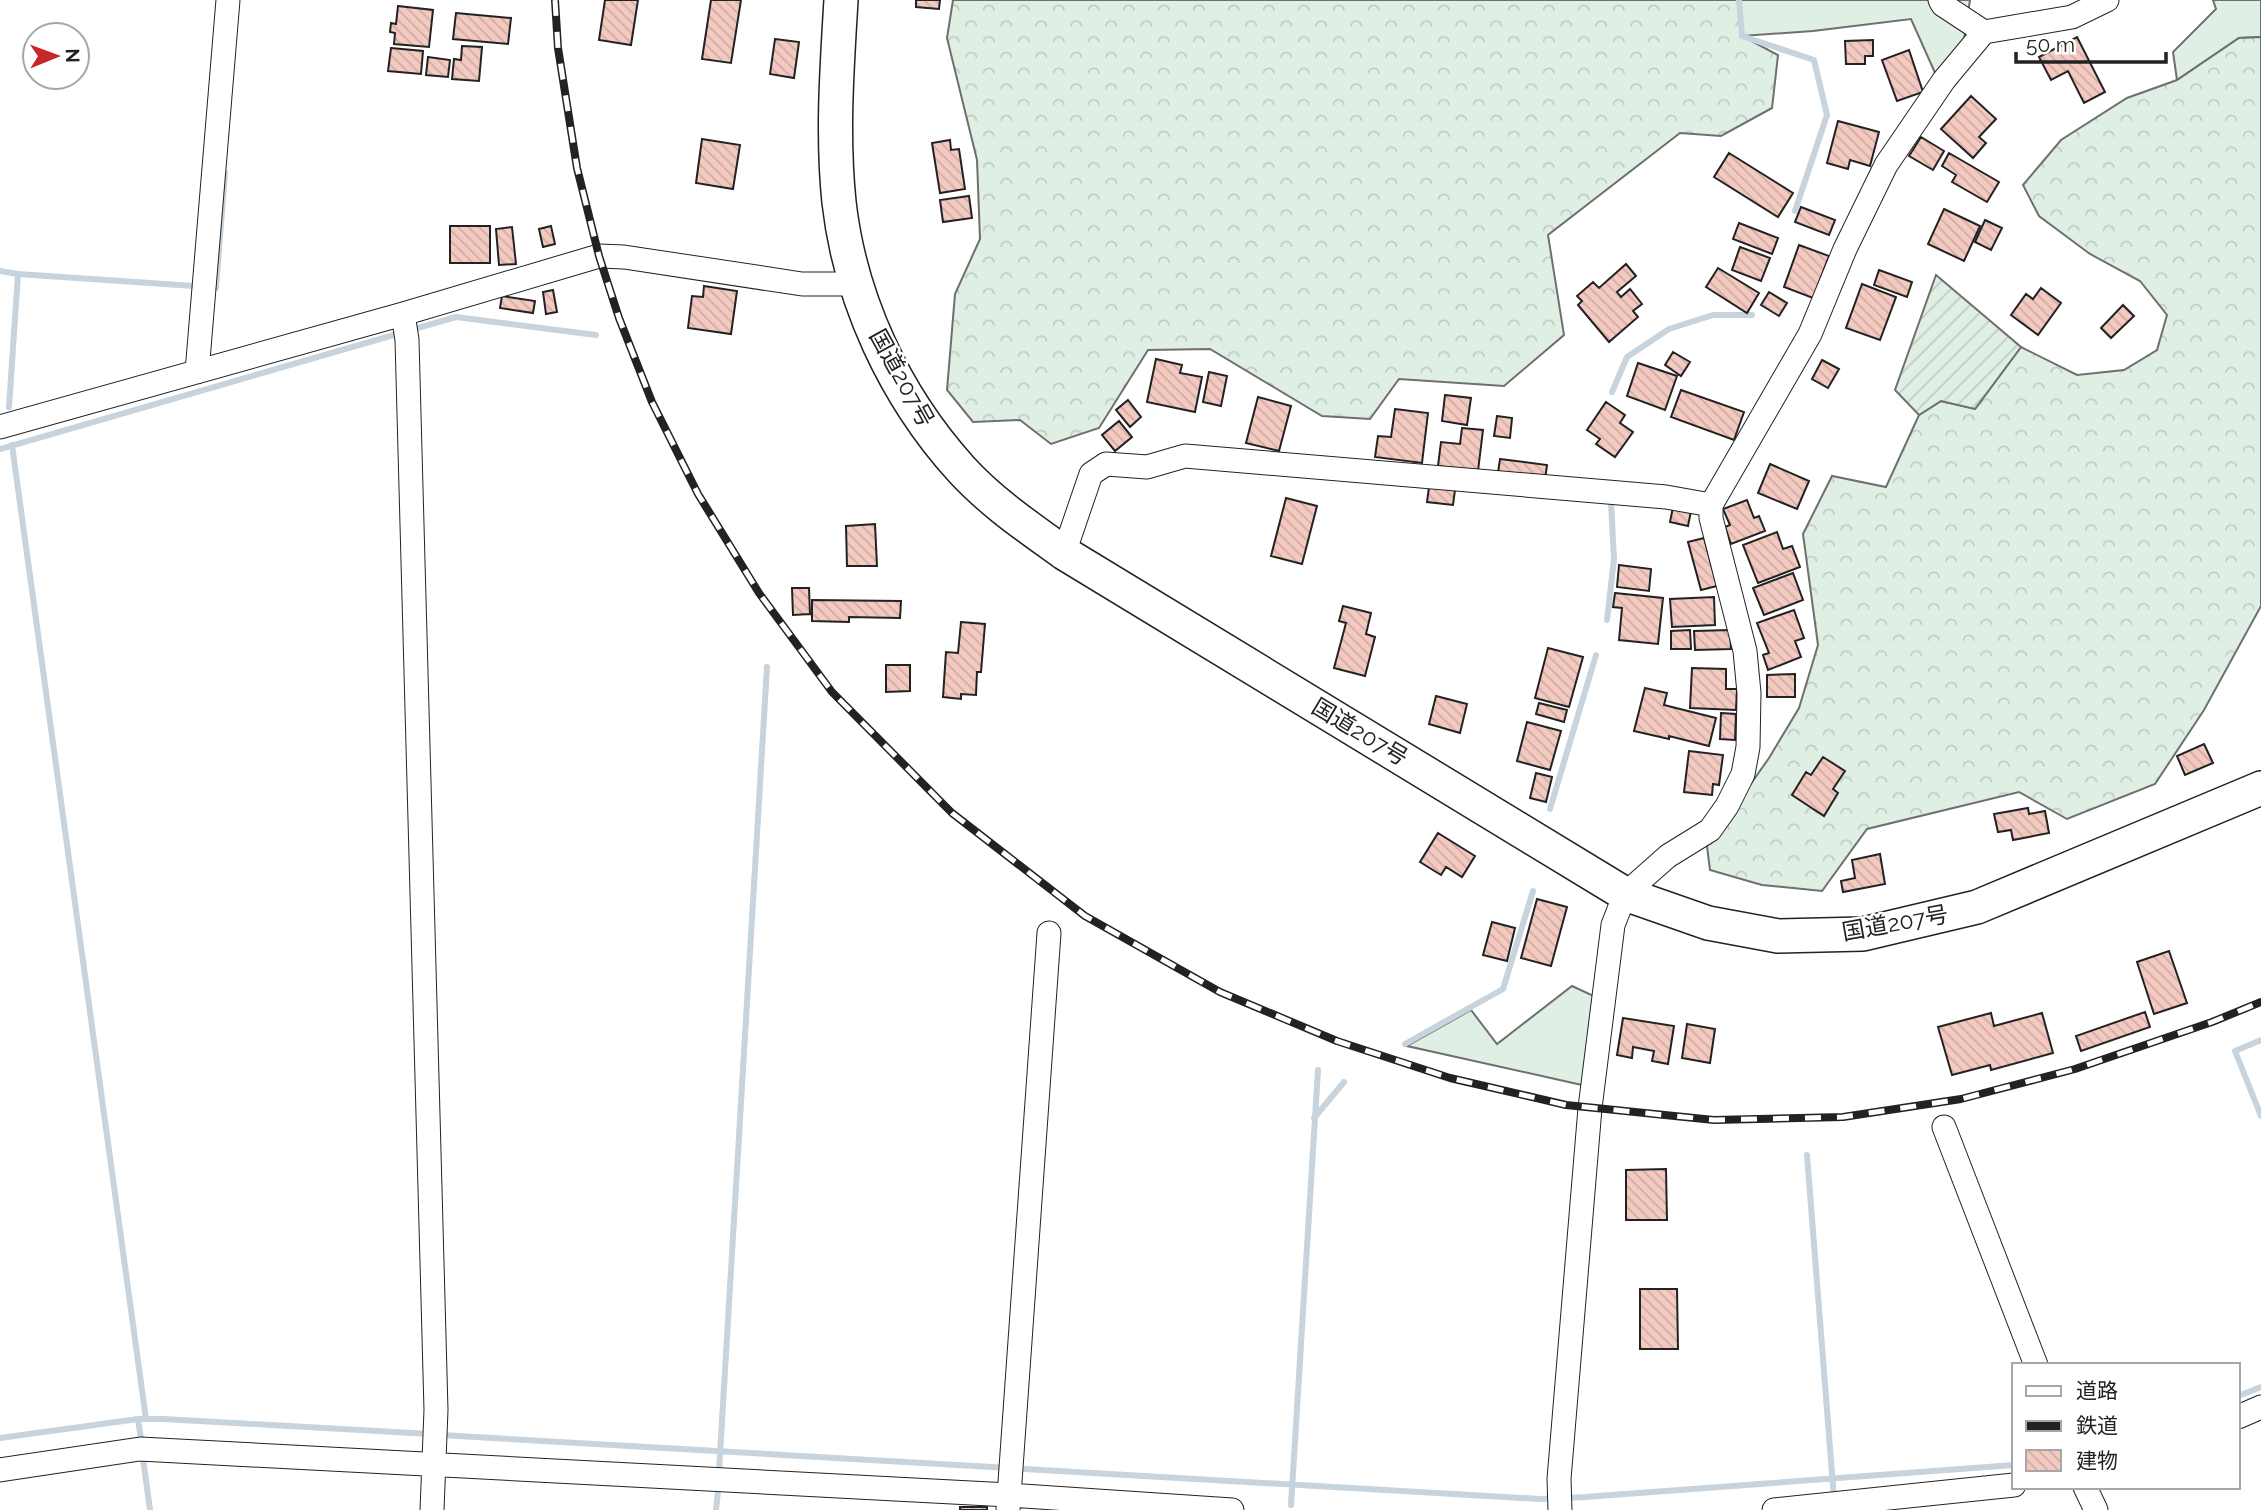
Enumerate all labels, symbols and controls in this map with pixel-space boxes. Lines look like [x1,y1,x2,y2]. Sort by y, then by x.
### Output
north arrow [21,21,91,91]
scale bar [2016,21,2166,65]
text: 50 m [2026,32,2075,57]
text: N [62,48,84,63]
street label: 国道207号 [865,324,940,431]
street label: 国道207号 [1307,692,1413,771]
street label: 国道207号 [1840,900,1950,945]
legend [2012,1363,2240,1489]
text: 道路 [2076,1378,2118,1403]
text: 鉄道 [2076,1413,2118,1438]
text: 建物 [2076,1448,2118,1473]

